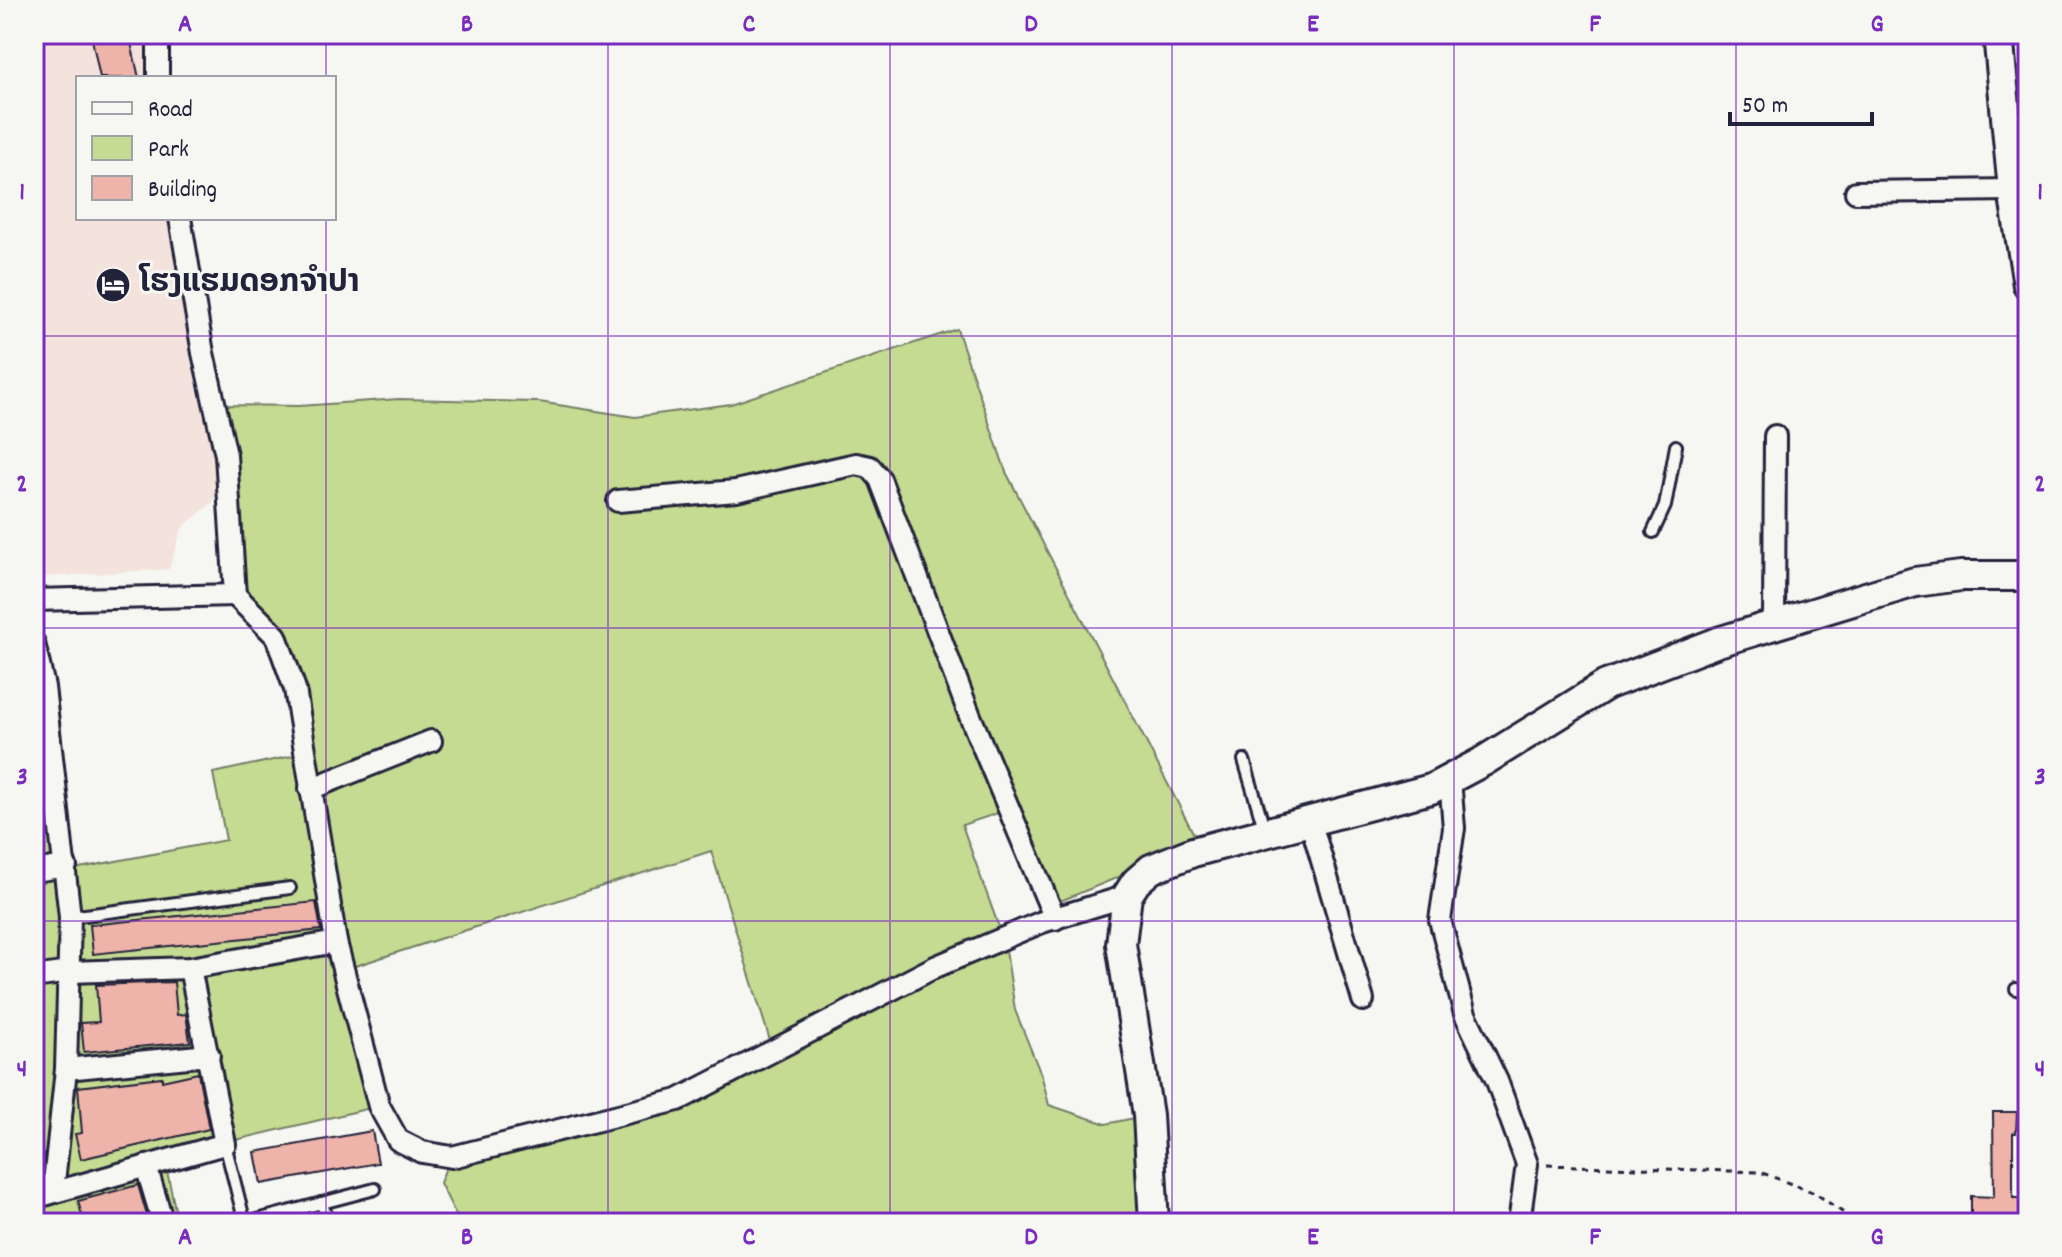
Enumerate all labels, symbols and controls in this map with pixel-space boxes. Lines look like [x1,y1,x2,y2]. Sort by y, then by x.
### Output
text: A [178,7,192,44]
text: B [461,7,473,44]
text: C [743,7,756,44]
text: D [1024,7,1038,44]
text: E [1307,7,1319,44]
text: F [1589,7,1601,44]
text: G [1870,7,1884,44]
legend [76,76,336,220]
scale bar [1730,76,1872,126]
text: 50 m [1742,90,1788,124]
text: Road [148,94,193,128]
text: Park [148,134,189,168]
text: Building [148,174,217,208]
text: 1 [19,175,25,212]
text: 1 [2037,175,2043,212]
place label: ໂຮງແຮມດອກຈຳປາ [138,262,359,308]
hotel icon: ໂຮງແຮມດອກຈຳປາ [94,266,132,304]
text: 2 [16,467,28,504]
text: 2 [2034,467,2046,504]
text: 3 [16,760,28,797]
text: 3 [2034,760,2046,797]
text: 4 [17,1052,27,1089]
text: 4 [2035,1052,2045,1089]
text: A [178,1220,192,1257]
text: B [461,1220,473,1257]
text: C [743,1220,756,1257]
text: D [1024,1220,1038,1257]
text: E [1307,1220,1319,1257]
text: F [1589,1220,1601,1257]
text: G [1870,1220,1884,1257]

